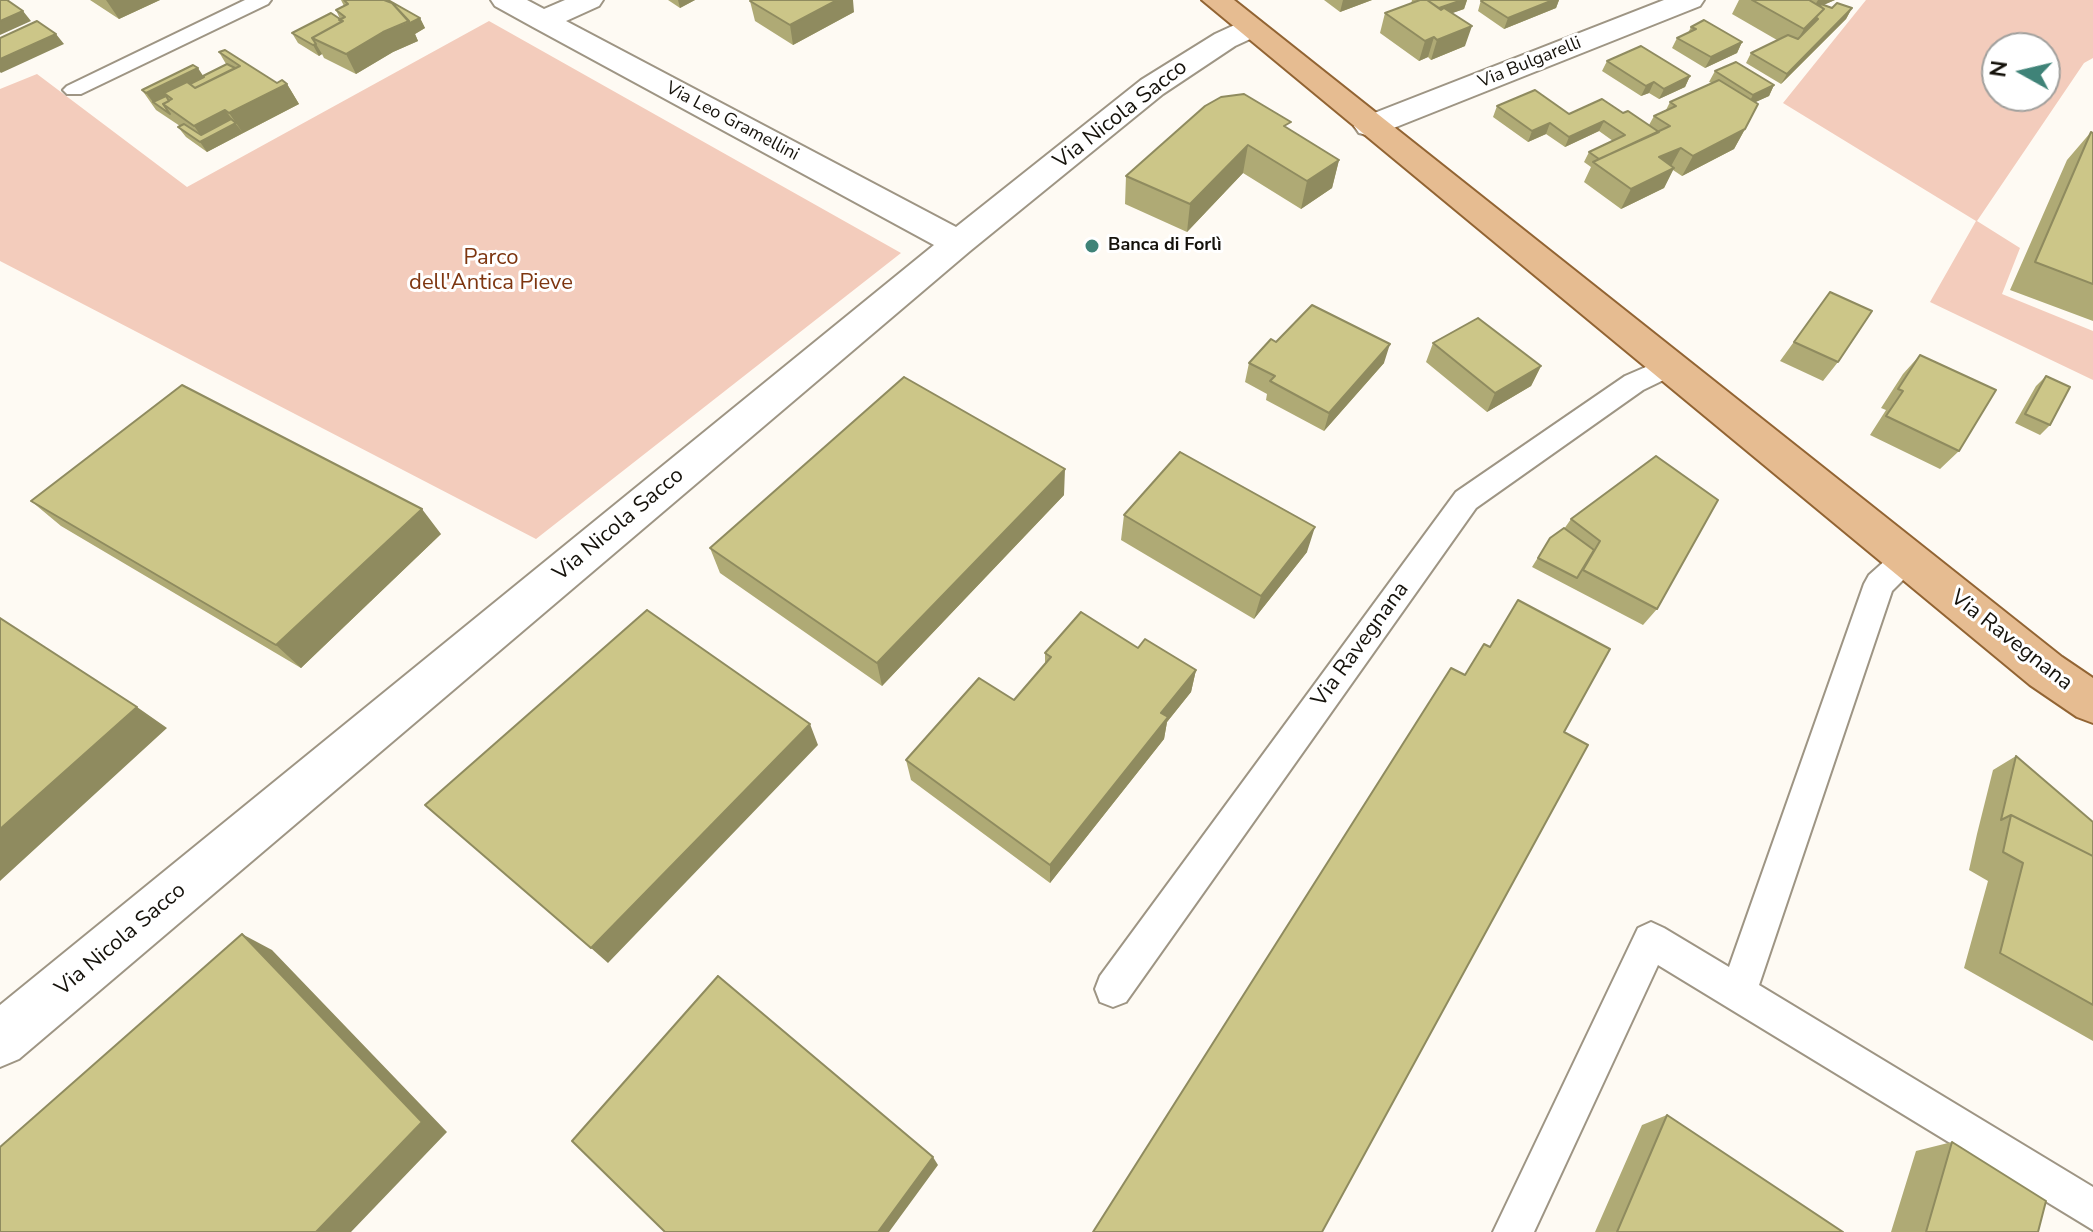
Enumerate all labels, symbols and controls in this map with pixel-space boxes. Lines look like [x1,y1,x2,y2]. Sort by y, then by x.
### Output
north arrow [1981,32,2061,112]
street label: Via Bulgarelli [1475,33,1585,93]
street label: Via Nicola Sacco [1049,55,1193,175]
text: N [1983,59,2015,79]
street label: Via Leo Gramellini [662,78,802,166]
place label: Banca di Forlì [1108,235,1222,257]
marker: Banca di Forlì [1083,237,1101,255]
park label: Parco dell'Antica Pieve [409,246,573,298]
street label: Via Nicola Sacco [548,463,690,587]
street label: Via Ravegnana [1307,577,1415,713]
street label: Via Ravegnana [1945,585,2077,697]
street label: Via Nicola Sacco [50,878,192,1002]

